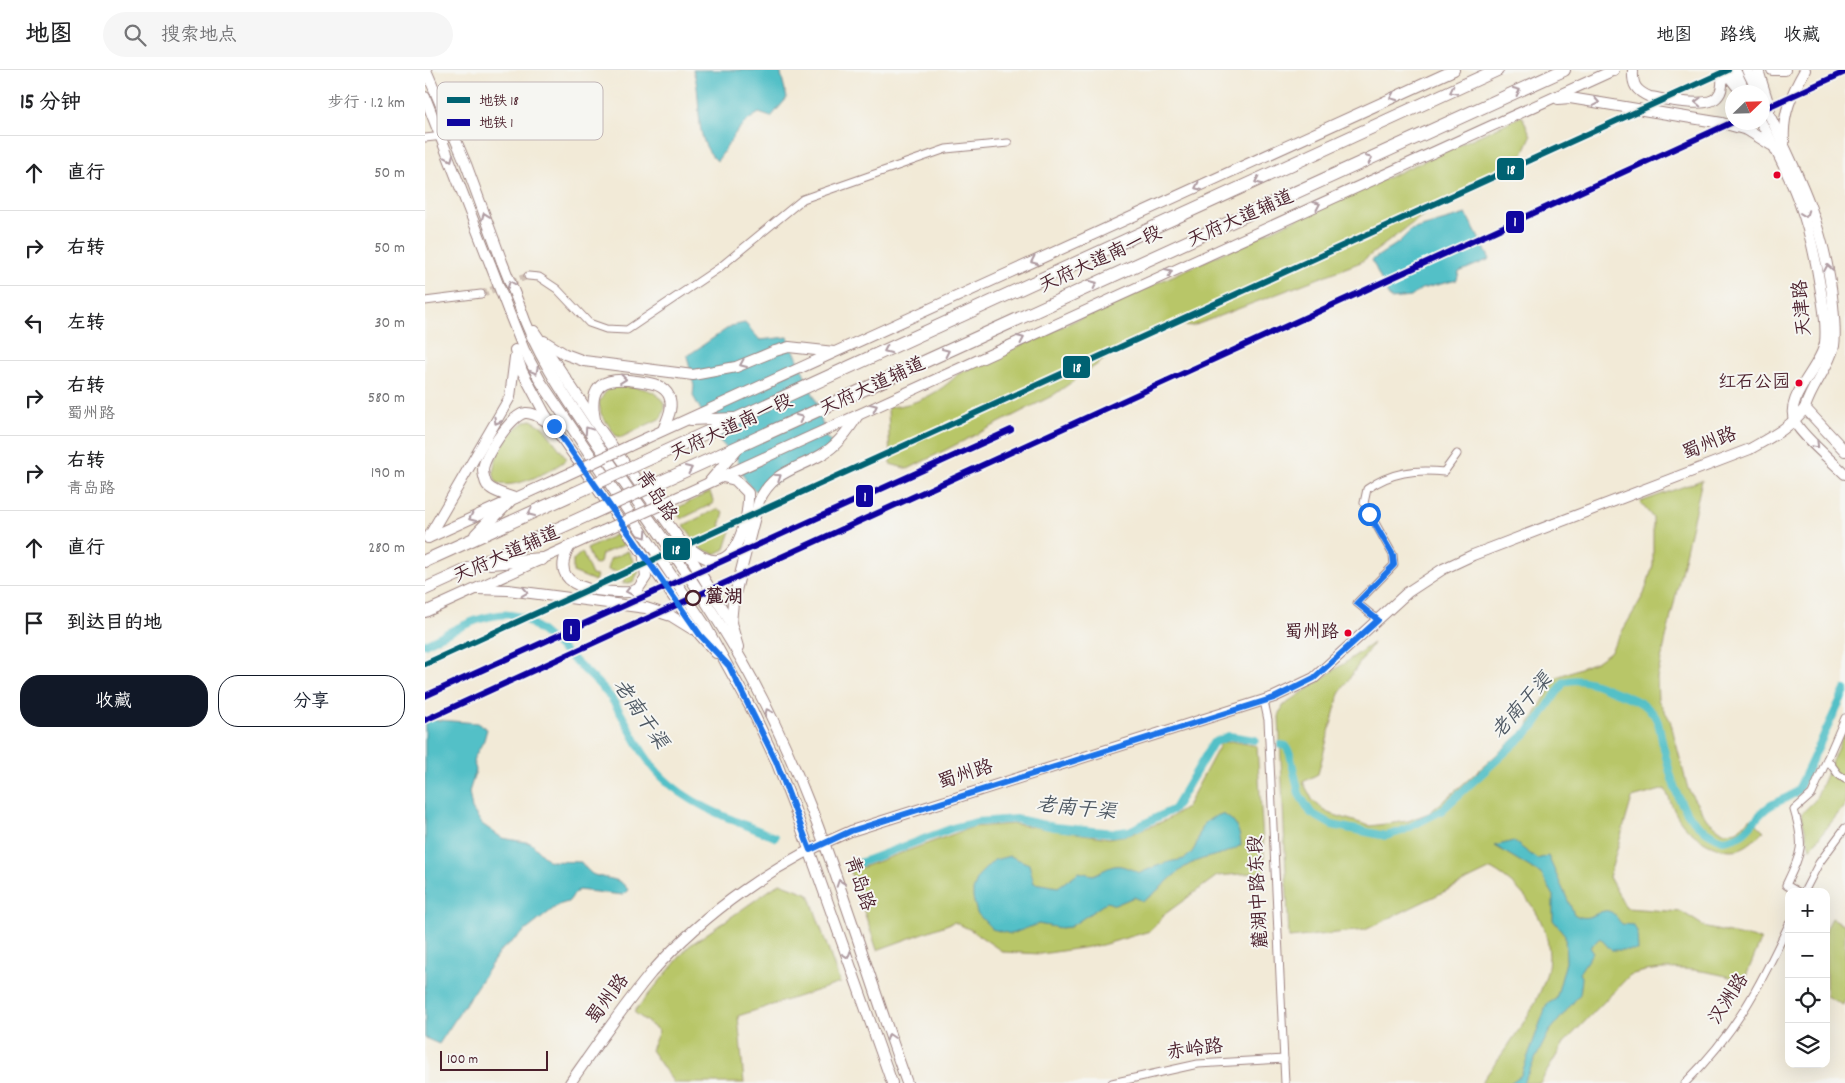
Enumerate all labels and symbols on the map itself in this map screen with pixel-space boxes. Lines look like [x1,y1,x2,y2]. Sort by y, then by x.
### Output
legend [437,82,603,140]
one-way arrow [1450,85,1459,95]
north arrow [1725,85,1770,130]
one-way arrow [1512,87,1521,98]
one-way arrow [1389,91,1398,102]
text: 地铁 18 [479,92,519,112]
one-way arrow [1591,96,1600,106]
one-way arrow [1694,97,1702,107]
text: 地铁 1 [479,114,513,134]
one-way arrow [444,153,455,162]
one-way arrow [1364,154,1373,165]
line badge: 18 [1496,157,1525,181]
text: 18 [1507,161,1516,181]
unlabelled marker [1772,170,1782,180]
one-way arrow [1254,175,1263,186]
one-way arrow [1194,180,1203,191]
street label: 天府大道辅道 [1183,184,1299,256]
one-way arrow [1312,200,1321,211]
one-way arrow [1799,209,1809,218]
line badge: 1 [1505,210,1525,234]
one-way arrow [481,212,491,221]
text: 1 [1513,213,1517,233]
street label: 天府大道南一段 [1035,221,1167,301]
one-way arrow [1030,255,1039,266]
one-way arrow [1823,264,1833,273]
one-way arrow [1164,267,1173,278]
street label: 天津路 [1788,278,1820,338]
one-way arrow [1089,280,1098,291]
one-way arrow [507,281,517,289]
one-way arrow [1016,334,1025,345]
one-way arrow [884,344,893,354]
one-way arrow [941,347,950,358]
street label: 天府大道辅道 [816,352,930,424]
line badge: 18 [1062,355,1091,379]
one-way arrow [739,358,748,368]
text: 18 [1073,359,1082,379]
one-way arrow [528,365,538,374]
place label: 红石公园 [1718,371,1790,396]
one-way arrow [619,374,627,385]
marker: 红石公园 [1794,378,1804,388]
street label: 天府大道南一段 [666,389,798,469]
one-way arrow [869,403,878,414]
one-way arrow [795,414,804,425]
one-way arrow [494,415,504,424]
route end [543,415,566,438]
street label: 蜀州路 [1679,422,1741,468]
one-way arrow [585,426,594,436]
one-way arrow [1810,439,1819,448]
one-way arrow [684,465,693,476]
street label: 青岛路 [628,466,682,528]
one-way arrow [772,474,782,483]
line badge: 1 [855,484,874,508]
text: 1 [863,488,867,508]
route start [1358,503,1381,526]
one-way arrow [527,507,536,517]
one-way arrow [468,512,477,522]
street label: 天府大道辅道 [449,520,565,592]
one-way arrow [638,529,647,539]
line badge: 18 [662,537,691,561]
text: 18 [672,541,681,561]
one-way arrow [624,585,633,595]
place label: 麓湖 [705,585,743,612]
one-way arrow [522,586,530,597]
marker: 麓湖 [685,590,701,606]
line badge: 1 [562,618,581,642]
text: 1 [569,621,573,641]
place label: 蜀州路 [1285,621,1339,646]
marker: 蜀州路 [1343,628,1353,638]
water label: 老南干渠 [1486,666,1562,746]
water label: 老南干渠 [605,674,675,757]
one-way arrow [764,708,774,717]
street label: 蜀州路 [935,754,997,798]
water label: 老南干渠 [1035,792,1119,828]
street label: 麓湖中路东段 [1244,834,1276,950]
street label: 青岛路 [836,853,880,915]
one-way arrow [835,879,845,887]
one-way arrow [841,950,851,958]
street label: 蜀州路 [581,969,637,1031]
street label: 汉洲路 [1703,969,1757,1031]
one-way arrow [886,1033,896,1042]
street label: 赤岭路 [1165,1034,1225,1068]
scale bar [440,1048,547,1071]

